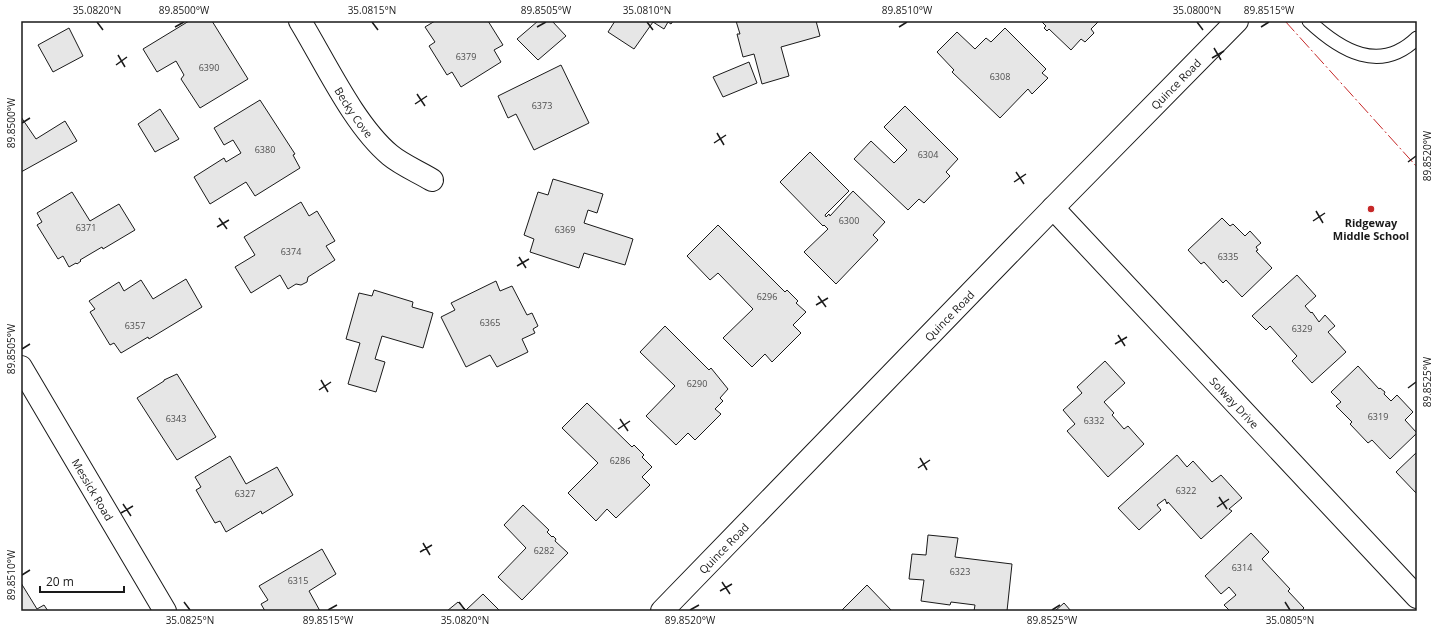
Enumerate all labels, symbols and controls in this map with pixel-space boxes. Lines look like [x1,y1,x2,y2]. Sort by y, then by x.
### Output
text: 35.0820°N [73,3,121,17]
text: 89.8500°W [159,3,210,17]
text: 35.0815°N [348,3,396,17]
text: 89.8505°W [521,3,572,17]
text: 35.0810°N [623,3,671,17]
text: 89.8510°W [882,3,933,17]
text: 35.0800°N [1173,3,1221,17]
text: 89.8515°W [1244,3,1295,17]
house number: 6379 [456,50,476,63]
street label: Quince Road [1147,55,1204,112]
house number: 6390 [199,61,219,74]
house number: 6308 [990,70,1010,83]
street label: Becky Cove [332,84,377,140]
text: 89.8500°W [4,97,18,148]
house number: 6373 [532,99,552,112]
text: 89.8520°W [1420,130,1434,181]
house number: 6380 [255,143,275,156]
house number: 6304 [918,148,938,161]
marker: Ridgeway Middle School [1366,204,1376,214]
house number: 6300 [839,214,859,227]
place label: Ridgeway Middle School [1333,215,1409,243]
house number: 6371 [76,221,96,234]
house number: 6369 [555,223,575,236]
house number: 6374 [281,245,301,258]
house number: 6335 [1218,250,1238,263]
street label: Quince Road [921,287,977,344]
house number: 6296 [757,290,777,303]
house number: 6365 [480,316,500,329]
house number: 6357 [125,319,145,332]
house number: 6329 [1292,322,1312,335]
text: 89.8505°W [4,323,18,374]
text: 89.8525°W [1420,356,1434,407]
street label: Solway Drive [1207,373,1263,431]
house number: 6290 [687,377,707,390]
house number: 6319 [1368,410,1388,423]
house number: 6343 [166,412,186,425]
house number: 6332 [1084,414,1104,427]
house number: 6286 [610,454,630,467]
street label: Messick Road [69,456,117,523]
house number: 6322 [1176,484,1196,497]
house number: 6327 [235,487,255,500]
street label: Quince Road [695,519,751,577]
house number: 6282 [534,544,554,557]
text: 89.8510°W [4,549,18,600]
house number: 6314 [1232,561,1252,574]
house number: 6323 [950,565,970,578]
scale bar [40,568,124,594]
text: 20 m [46,573,74,590]
house number: 6315 [288,574,308,587]
text: 35.0825°N [166,613,214,627]
text: 89.8515°W [303,613,354,627]
text: 35.0820°N [441,613,489,627]
text: 89.8520°W [665,613,716,627]
text: 89.8525°W [1027,613,1078,627]
text: 35.0805°N [1266,613,1314,627]

